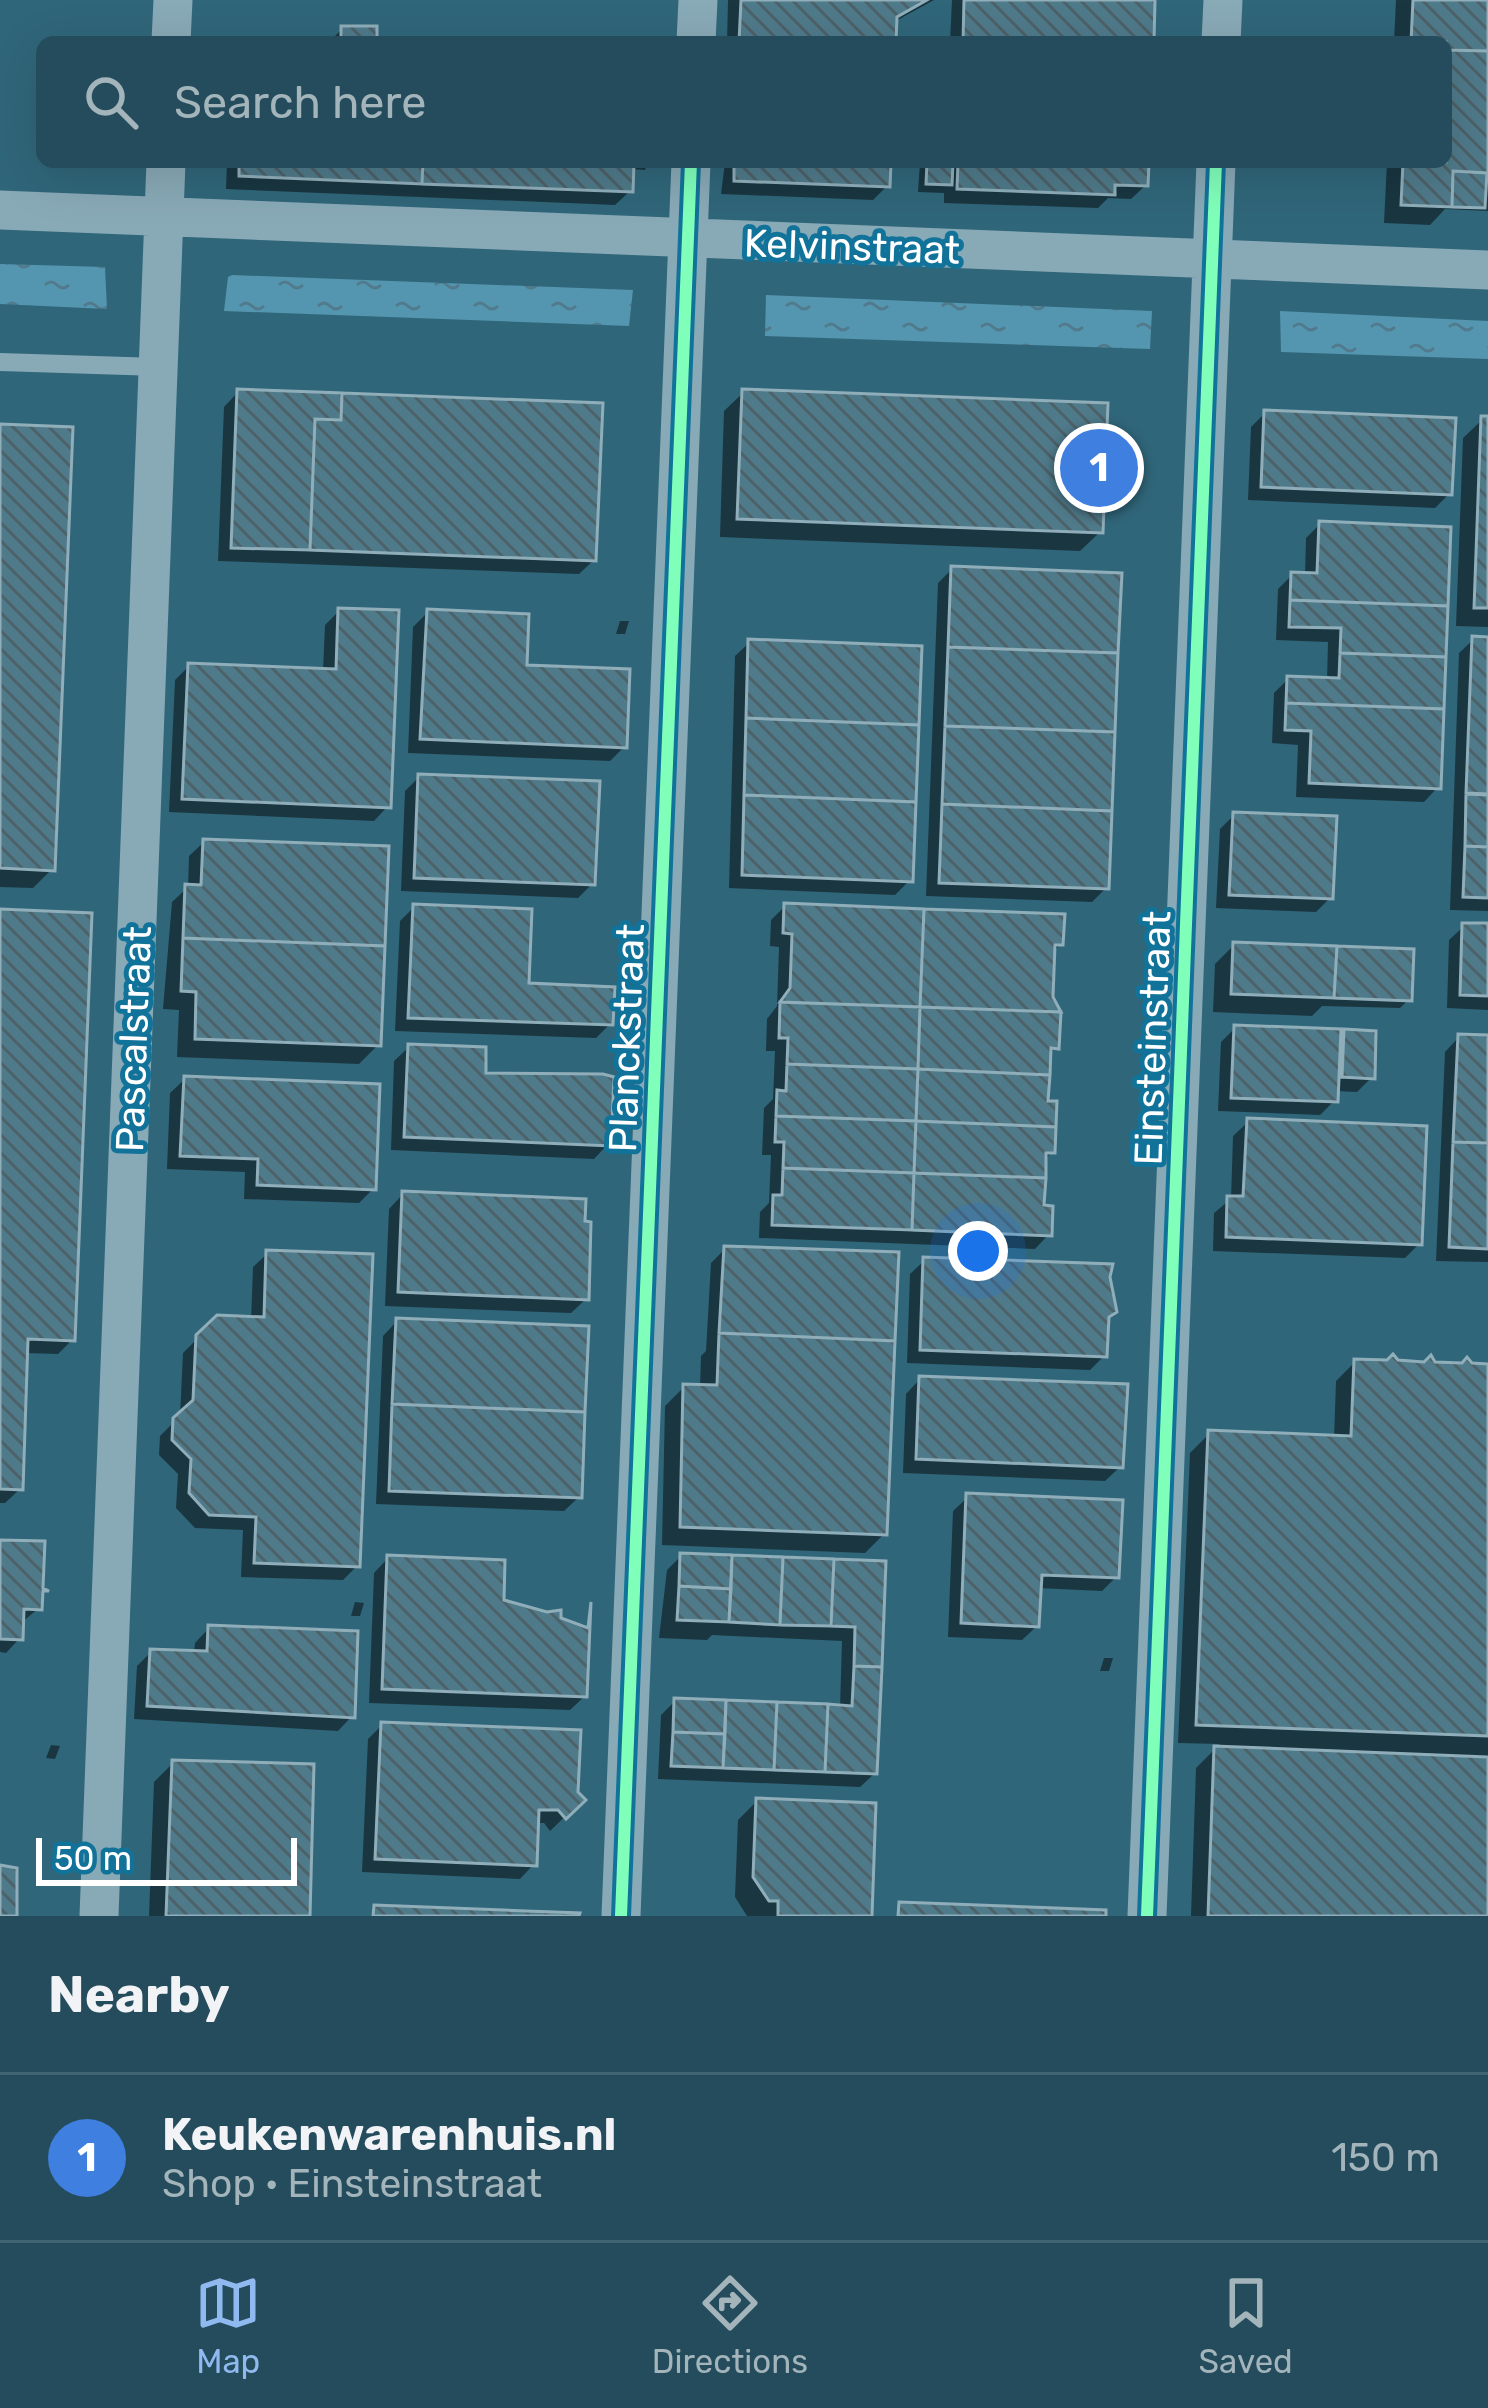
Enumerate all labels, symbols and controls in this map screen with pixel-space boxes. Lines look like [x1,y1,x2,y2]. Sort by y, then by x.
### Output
search box [36,36,1452,168]
icon: search [78,69,144,135]
text: Search here [174,76,426,129]
street label: Kelvinstraat [743,220,961,274]
pin: 1 [1060,423,1138,513]
street label: Einsteinstraat [1126,910,1180,1166]
street label: Planckstraat [600,923,654,1153]
street label: Pascalstraat [107,925,161,1153]
your location [948,1221,1008,1281]
scale bar [36,1832,297,1885]
text: 50 m [54,1839,132,1878]
text: Nearby [48,1964,230,2025]
text: Keukenwarenhuis.nl [162,2108,616,2161]
text: 1 [77,2135,97,2181]
text: 150 m [1331,2135,1440,2181]
text: Shop · Einsteinstraat [162,2161,542,2207]
tab: Map [195,2270,261,2381]
tab: Directions [652,2270,808,2381]
tab: Saved [1199,2270,1293,2381]

